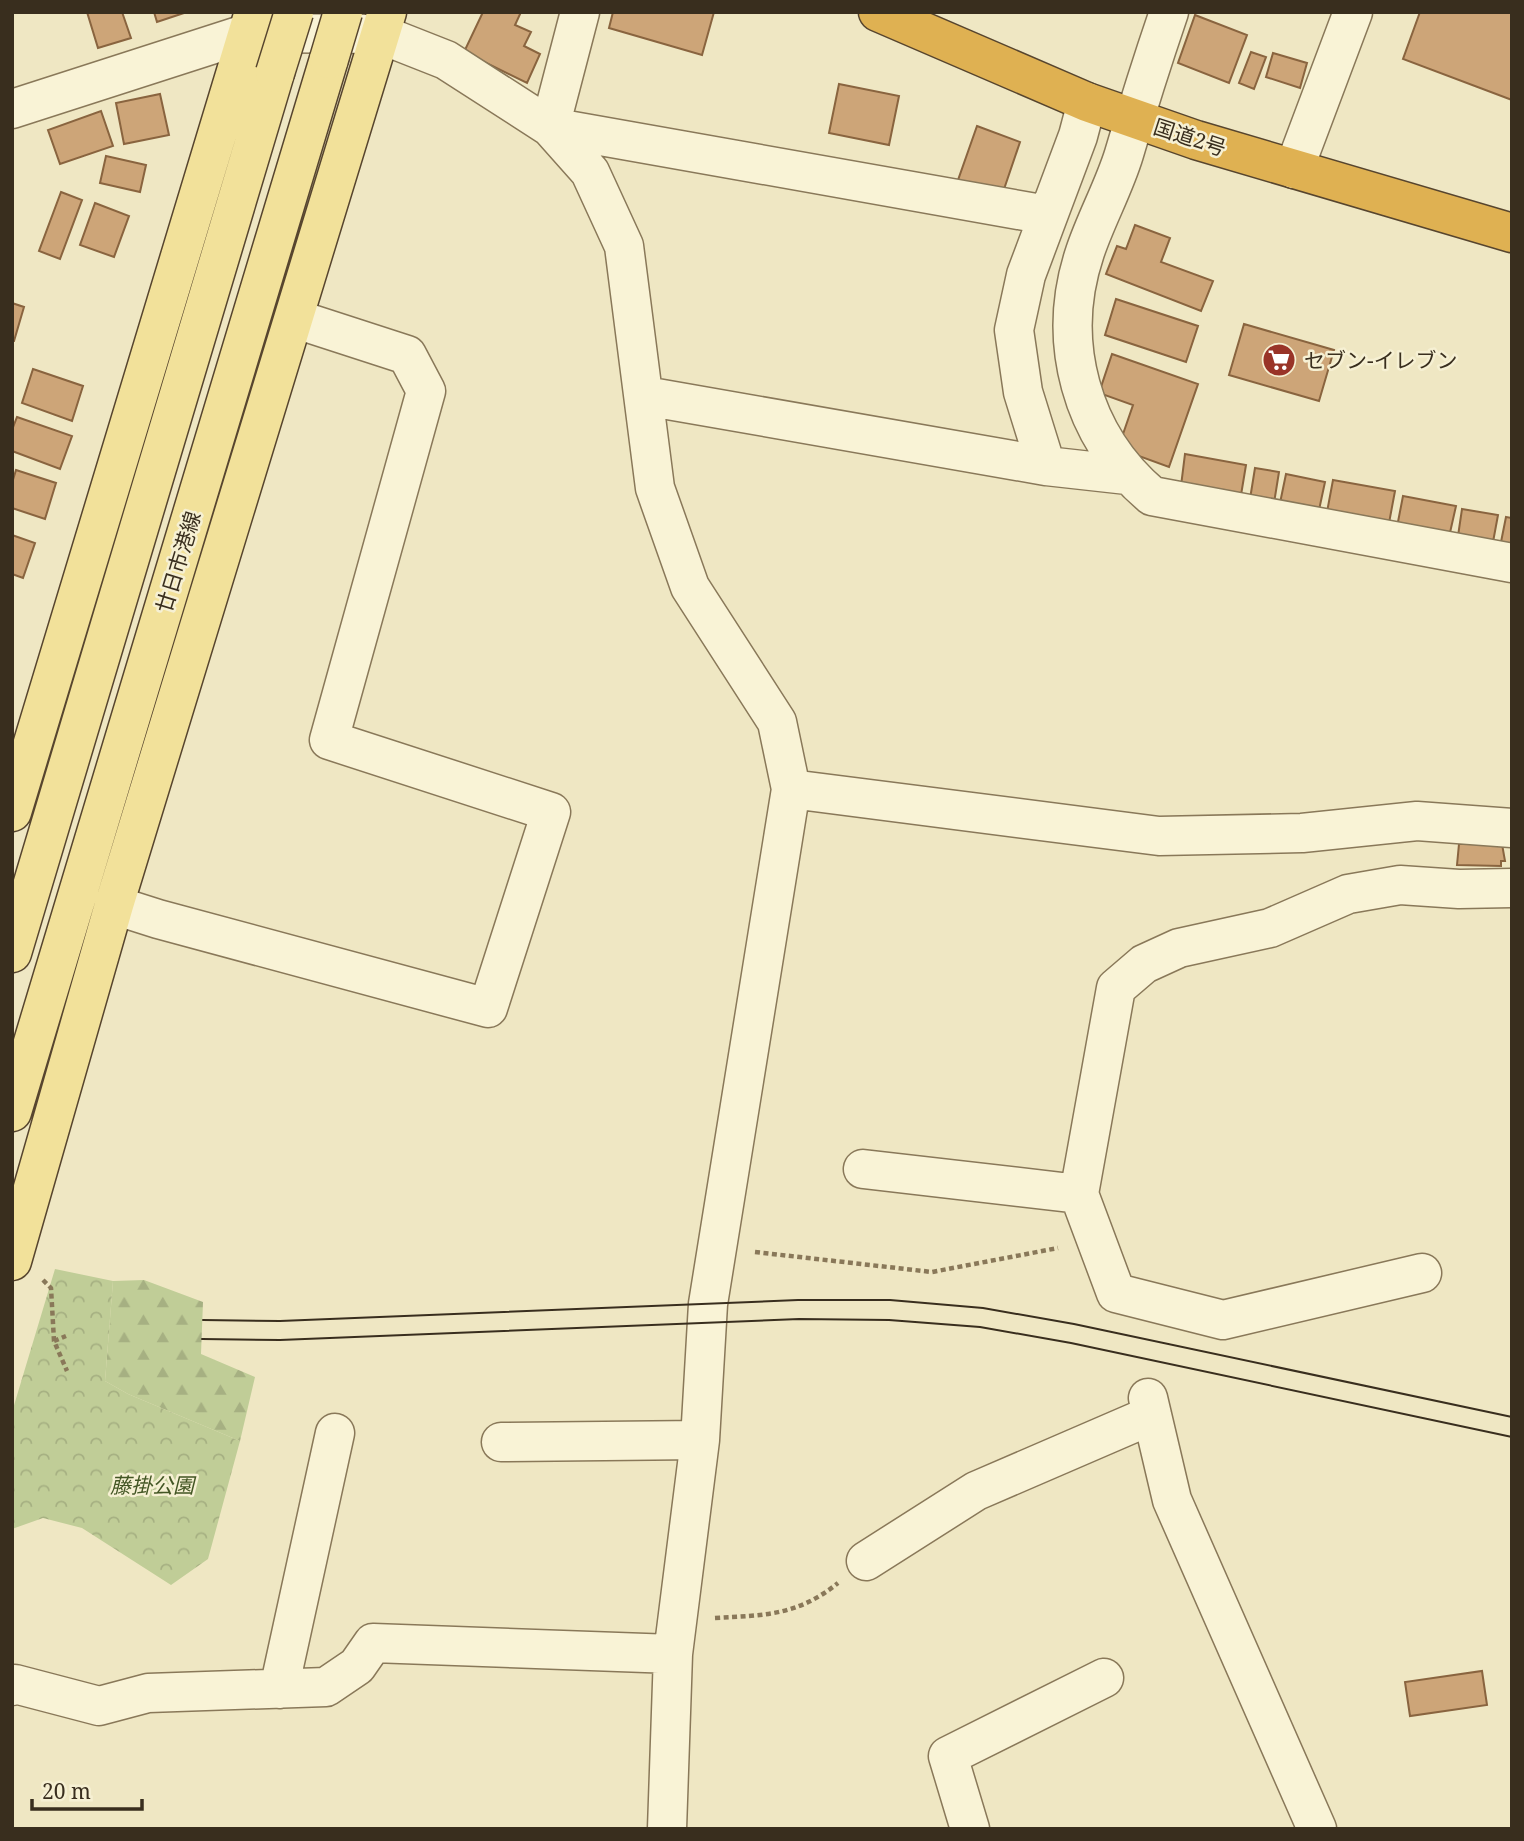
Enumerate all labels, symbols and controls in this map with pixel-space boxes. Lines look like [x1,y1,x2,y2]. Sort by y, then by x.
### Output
street label: 国道2号 [1150,112,1230,162]
supermarket icon: セブン-イレブン [1260,341,1298,379]
place label: セブン-イレブン [1304,346,1458,374]
street label: 廿日市港線 [149,508,207,616]
park label: 藤掛公園 [110,1471,197,1499]
scale bar [32,1768,142,1812]
text: 20 m [42,1777,91,1805]

